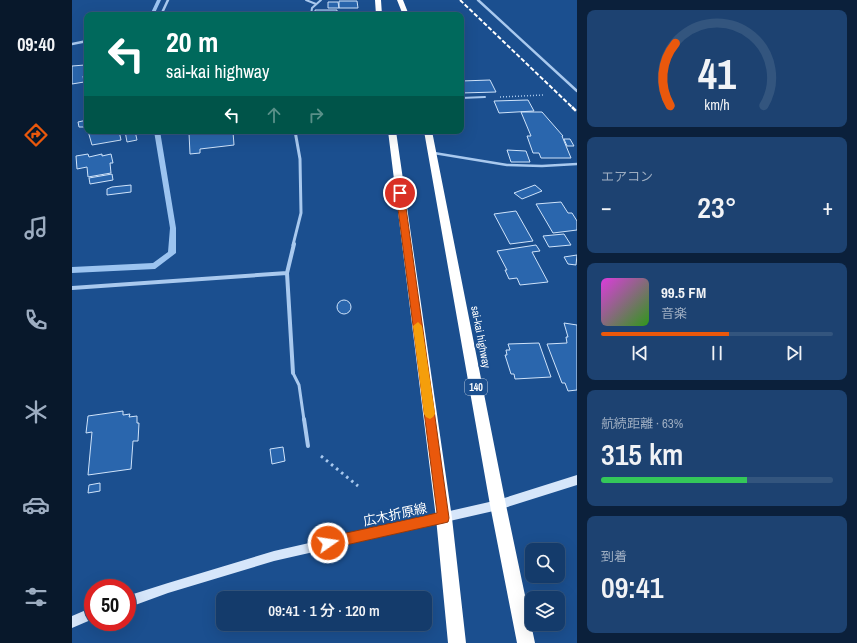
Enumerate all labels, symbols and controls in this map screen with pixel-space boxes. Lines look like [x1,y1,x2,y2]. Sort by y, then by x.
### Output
text: 20 m [166,23,218,61]
icon: left [100,28,152,80]
text: 09:40 [17,32,55,57]
text: 41 [698,46,736,102]
text: sai-kai highway [166,59,269,84]
text: km/h [704,95,730,114]
icon: left [221,104,243,126]
icon: ahead [263,104,285,126]
icon: right [305,104,327,126]
icon: directions [22,121,50,149]
text: エアコン [601,168,653,185]
pin [383,176,417,210]
icon: arrive [389,182,411,204]
text: 23° [697,187,737,227]
text: − [601,192,612,222]
text: + [822,192,833,222]
icon: music [22,214,50,242]
text: 99.5 FM [661,282,706,303]
street label: sai-kai highway [468,305,494,370]
text: 音楽 [661,305,687,322]
icon: phone [22,306,50,334]
icon: previous [629,342,651,364]
icon: pause [706,342,728,364]
icon: next [783,342,805,364]
road number: 140 [465,379,487,395]
icon: climate [22,398,50,426]
text: 航続距離 · 63% [601,415,683,432]
text: 315 km [601,434,683,474]
icon: car [22,491,50,519]
street label: 広木折原線 [362,499,429,530]
position arrow [307,522,349,564]
map controls [525,543,565,631]
button: search [525,543,565,583]
text: 到着 [601,548,627,565]
text: 09:41 [601,567,663,607]
speed limit sign: 50 [84,579,136,631]
icon: filters [22,583,50,611]
button: layers [525,591,565,631]
text: 09:41 · 1 分 · 120 m [268,600,380,621]

